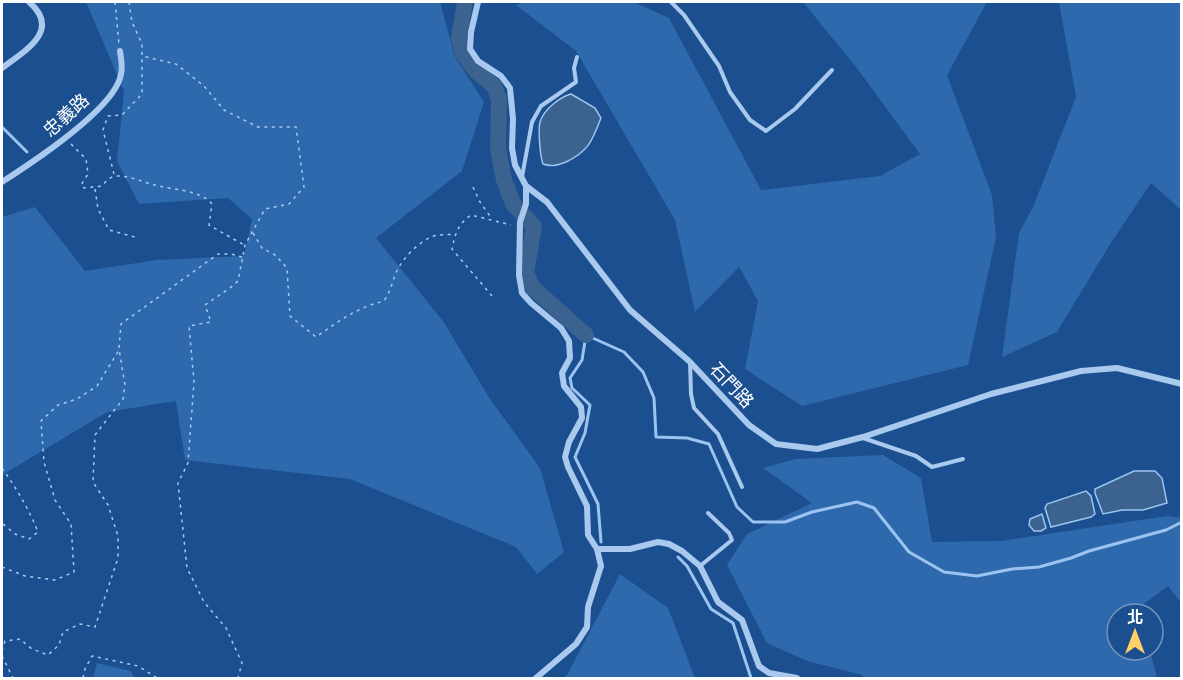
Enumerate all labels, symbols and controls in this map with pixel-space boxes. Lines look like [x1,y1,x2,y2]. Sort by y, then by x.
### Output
street label: 忠義路 [38,88,94,142]
street label: 石門路 [705,357,759,413]
north arrow [1105,602,1165,662]
text: 北 [1127,607,1143,628]

